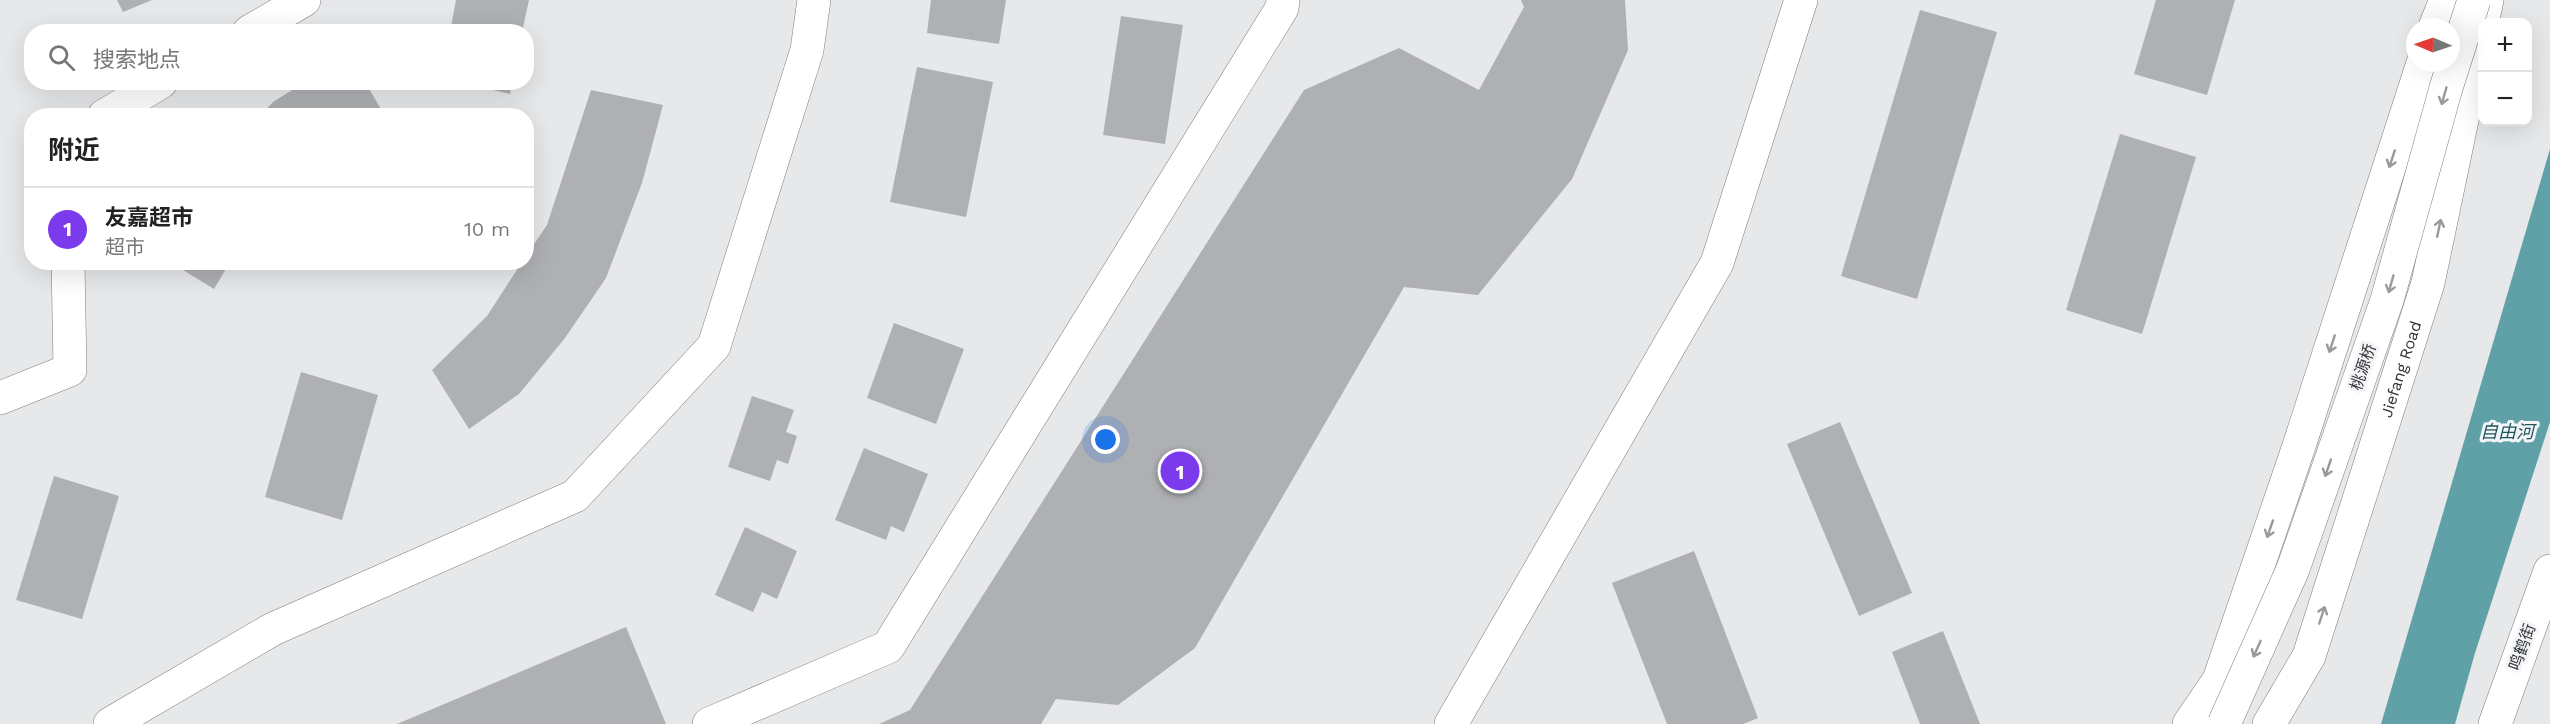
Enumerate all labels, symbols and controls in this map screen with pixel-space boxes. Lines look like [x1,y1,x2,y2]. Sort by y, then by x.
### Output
north arrow [2406,18,2460,72]
map controls [2478,18,2532,126]
button: + [2478,18,2532,72]
search box [24,24,534,90]
icon: search [45,41,78,74]
text: 搜索地点 [93,47,181,72]
button: − [2478,72,2532,126]
one-way arrow [2437,86,2449,105]
text: 附近 [48,135,100,165]
one-way arrow [2386,149,2397,168]
text: 友嘉超市 [105,205,193,230]
text: 1 [63,217,72,241]
text: 10 m [464,217,510,241]
one-way arrow [2434,219,2445,238]
text: 超市 [105,235,145,259]
one-way arrow [2385,274,2396,293]
street label: Jiefang Road [2376,318,2425,420]
one-way arrow [2326,334,2337,353]
street label: 桃源桥 [2346,341,2380,393]
water label: 自由河 [2480,421,2537,442]
your location [1091,425,1120,454]
pin: 1 [1160,448,1200,494]
one-way arrow [2322,458,2333,477]
one-way arrow [2264,519,2275,538]
one-way arrow [2317,606,2328,625]
street label: 鸣鹤街 [2505,621,2539,673]
one-way arrow [2251,640,2263,658]

